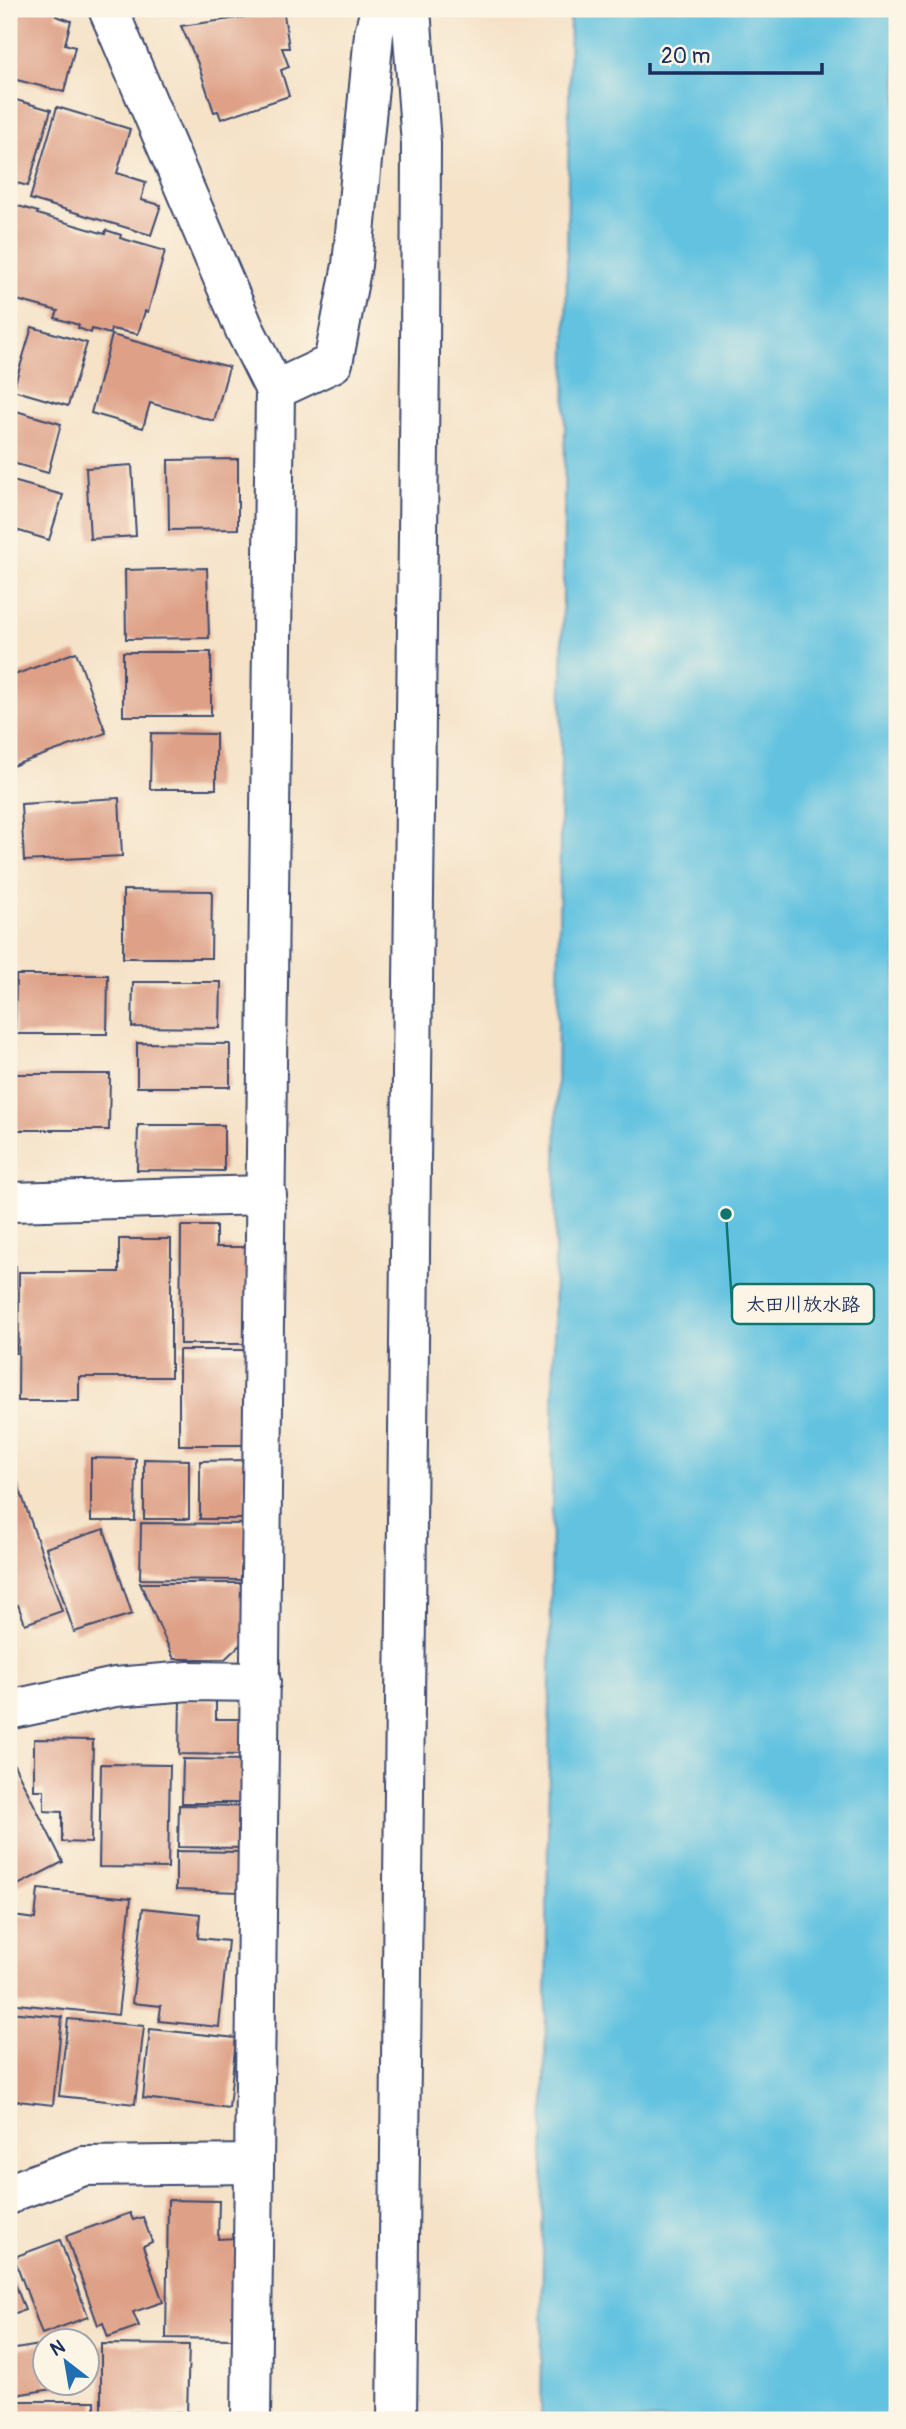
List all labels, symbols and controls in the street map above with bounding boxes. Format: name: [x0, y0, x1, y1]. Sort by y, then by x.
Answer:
scale bar: [650, 32, 822, 76]
text: 20 m: [661, 43, 710, 70]
callout: 太田川放水路: [732, 1284, 874, 1324]
text: 太田川放水路: [746, 1293, 860, 1317]
north arrow: [32, 2328, 102, 2398]
text: N: [46, 2335, 70, 2362]

